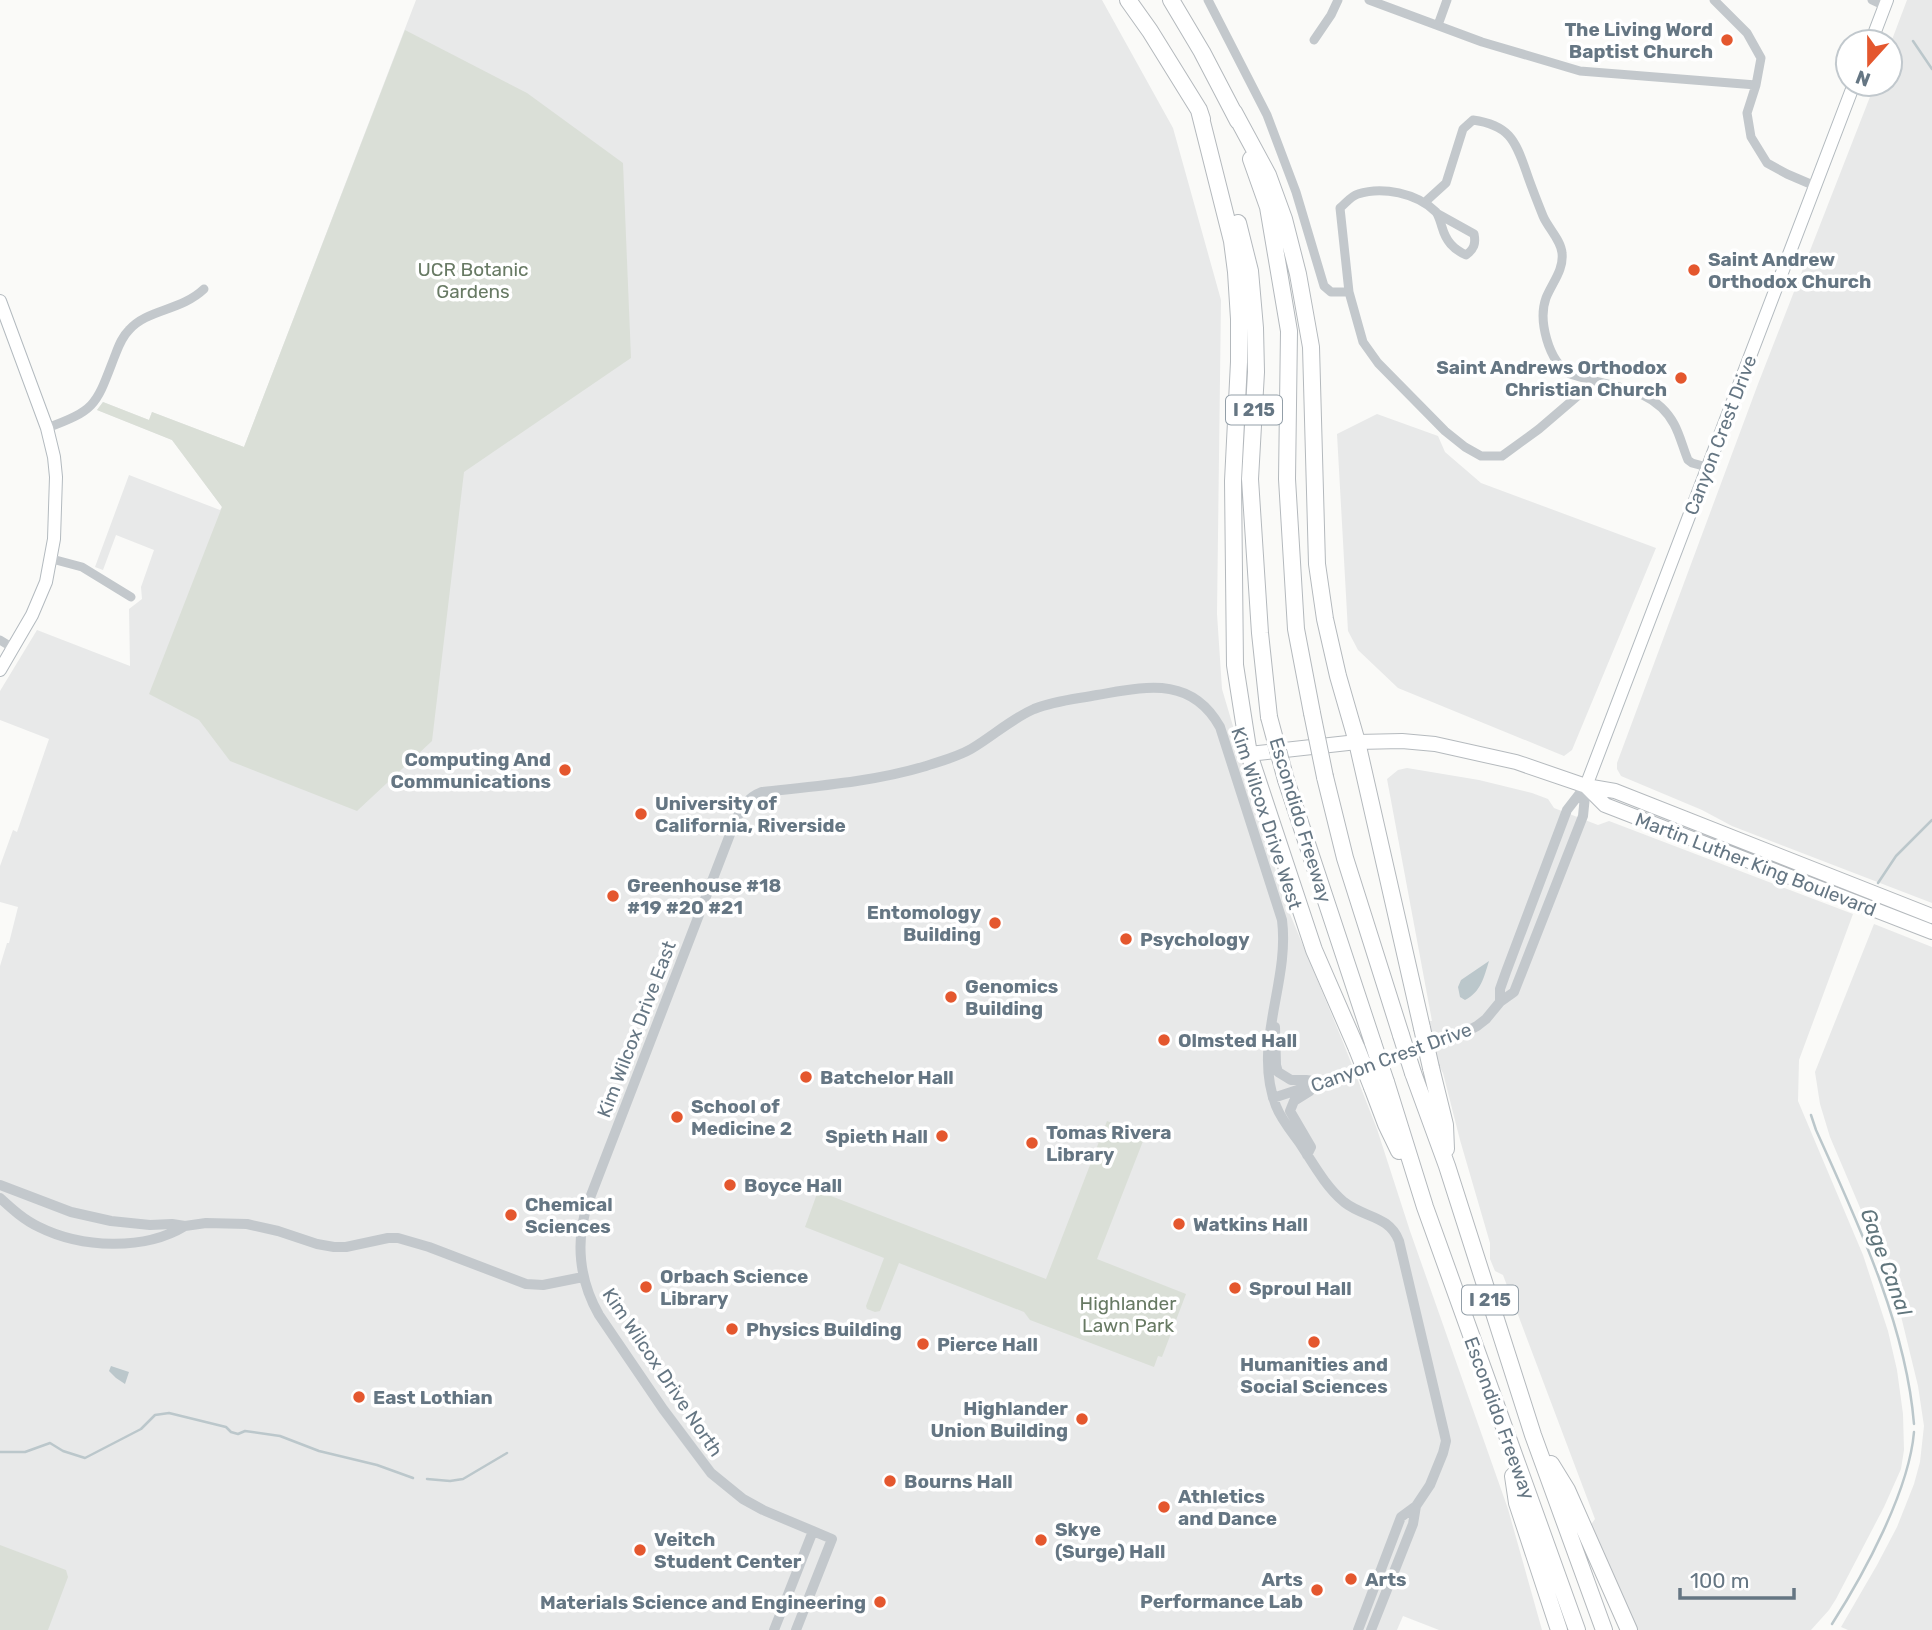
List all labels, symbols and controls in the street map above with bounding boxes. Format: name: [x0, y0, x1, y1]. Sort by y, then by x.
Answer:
place label: The Living Word Baptist Church: [1564, 18, 1713, 63]
north arrow: [1834, 28, 1904, 98]
marker: The Living Word Baptist Church: [1719, 32, 1735, 48]
text: N: [1853, 65, 1874, 92]
place label: Saint Andrew Orthodox Church: [1708, 248, 1871, 293]
park label: UCR Botanic Gardens: [417, 258, 529, 303]
marker: Saint Andrew Orthodox Church: [1686, 262, 1702, 278]
street label: Canyon Crest Drive: [1679, 352, 1762, 518]
place label: Saint Andrews Orthodox Christian Church: [1436, 356, 1667, 401]
marker: Saint Andrews Orthodox Christian Church: [1673, 370, 1689, 386]
road number: I 215: [1226, 396, 1282, 424]
street label: Kim Wilcox Drive West: [1226, 724, 1307, 913]
street label: Escondido Freeway: [1264, 735, 1337, 906]
place label: Computing And Communications: [390, 748, 551, 793]
marker: Computing And Communications: [557, 762, 573, 778]
place label: University of California, Riverside: [655, 792, 846, 837]
marker: University of California, Riverside: [633, 806, 649, 822]
street label: Martin Luther King Boulevard: [1632, 808, 1880, 921]
place label: Greenhouse #18 #19 #20 #21: [627, 874, 781, 919]
marker: Greenhouse #18 #19 #20 #21: [605, 888, 621, 904]
place label: Entomology Building: [867, 901, 982, 946]
marker: Entomology Building: [987, 915, 1003, 931]
place label: Psychology: [1140, 928, 1250, 951]
marker: Psychology: [1118, 931, 1134, 947]
street label: Kim Wilcox Drive East: [592, 937, 681, 1121]
place label: Genomics Building: [965, 975, 1058, 1020]
marker: Genomics Building: [943, 989, 959, 1005]
street label: Canyon Crest Drive: [1308, 1018, 1475, 1097]
place label: Olmsted Hall: [1178, 1029, 1297, 1052]
marker: Olmsted Hall: [1156, 1032, 1172, 1048]
place label: Batchelor Hall: [820, 1066, 954, 1089]
marker: Batchelor Hall: [798, 1069, 814, 1085]
place label: School of Medicine 2: [691, 1095, 792, 1140]
marker: School of Medicine 2: [669, 1109, 685, 1125]
place label: Tomas Rivera Library: [1046, 1121, 1172, 1166]
place label: Spieth Hall: [825, 1125, 928, 1148]
marker: Spieth Hall: [934, 1128, 950, 1144]
marker: Tomas Rivera Library: [1024, 1135, 1040, 1151]
place label: Boyce Hall: [744, 1174, 842, 1197]
marker: Boyce Hall: [722, 1177, 738, 1193]
place label: Chemical Sciences: [525, 1193, 613, 1238]
water label: Gage Canal: [1855, 1205, 1918, 1320]
marker: Chemical Sciences: [503, 1207, 519, 1223]
place label: Watkins Hall: [1193, 1213, 1308, 1236]
marker: Watkins Hall: [1171, 1216, 1187, 1232]
place label: Orbach Science Library: [660, 1265, 808, 1310]
place label: Sproul Hall: [1249, 1277, 1352, 1300]
marker: Orbach Science Library: [638, 1279, 654, 1295]
marker: Sproul Hall: [1227, 1280, 1243, 1296]
street label: Kim Wilcox Drive North: [598, 1284, 728, 1461]
road number: I 215: [1462, 1286, 1518, 1315]
park label: Highlander Lawn Park: [1080, 1292, 1177, 1337]
place label: Physics Building: [746, 1318, 902, 1341]
marker: Physics Building: [724, 1321, 740, 1337]
place label: Pierce Hall: [937, 1333, 1038, 1356]
marker: Humanities and Social Sciences: [1306, 1334, 1322, 1350]
street label: Escondido Freeway: [1459, 1334, 1540, 1503]
marker: Pierce Hall: [915, 1336, 931, 1352]
place label: Humanities and Social Sciences: [1240, 1353, 1388, 1398]
place label: East Lothian: [373, 1386, 493, 1409]
marker: East Lothian: [351, 1389, 367, 1405]
place label: Highlander Union Building: [931, 1397, 1068, 1442]
marker: Highlander Union Building: [1074, 1411, 1090, 1427]
place label: Bourns Hall: [904, 1470, 1013, 1493]
marker: Bourns Hall: [882, 1473, 898, 1489]
place label: Athletics and Dance: [1178, 1485, 1277, 1530]
marker: Athletics and Dance: [1156, 1499, 1172, 1515]
place label: Skye (Surge) Hall: [1055, 1518, 1165, 1563]
place label: Veitch Student Center: [654, 1528, 802, 1573]
marker: Skye (Surge) Hall: [1033, 1532, 1049, 1548]
marker: Veitch Student Center: [632, 1542, 648, 1558]
scale bar: [1680, 1556, 1794, 1600]
place label: Arts Performance Lab: [1140, 1568, 1303, 1613]
place label: Arts: [1365, 1568, 1407, 1591]
text: 100 m: [1690, 1568, 1749, 1593]
marker: Arts: [1343, 1571, 1359, 1587]
marker: Arts Performance Lab: [1309, 1582, 1325, 1598]
place label: Materials Science and Engineering: [540, 1591, 866, 1614]
marker: Materials Science and Engineering: [872, 1594, 888, 1610]

